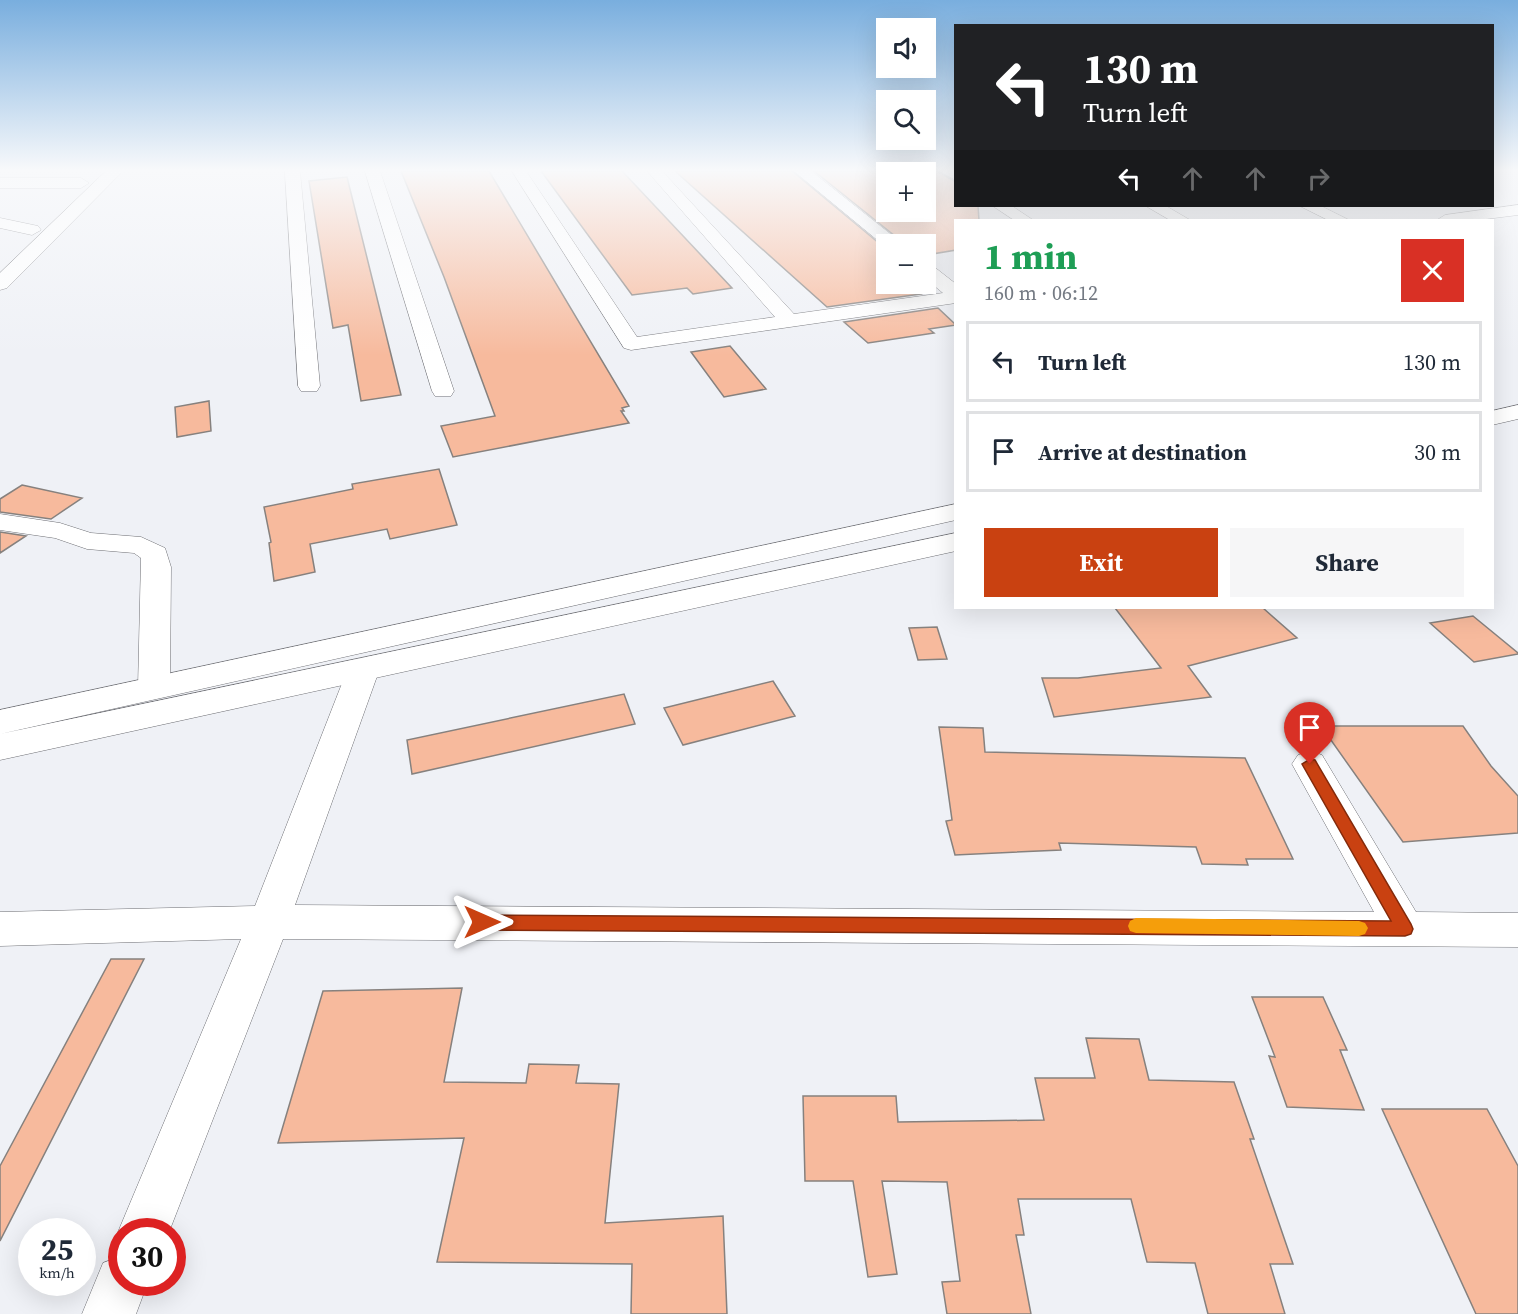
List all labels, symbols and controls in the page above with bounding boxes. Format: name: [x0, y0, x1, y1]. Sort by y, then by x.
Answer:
map controls: [876, 18, 936, 294]
button: sound: [876, 18, 936, 78]
text: 130 m: [1083, 39, 1198, 97]
icon: left: [984, 48, 1062, 126]
button: search: [876, 90, 936, 150]
text: Turn left: [1083, 94, 1187, 131]
button: +: [876, 162, 936, 222]
icon: left: [1113, 162, 1146, 195]
icon: ahead: [1176, 162, 1209, 195]
icon: ahead: [1239, 162, 1272, 195]
icon: right: [1302, 162, 1335, 195]
text: 1 min: [984, 232, 1077, 281]
button: −: [876, 234, 936, 294]
button: close: [1401, 239, 1464, 302]
text: 160 m · 06:12: [984, 279, 1098, 307]
icon: left: [987, 345, 1020, 378]
text: Turn left: [1038, 347, 1126, 377]
text: 130 m: [1403, 347, 1461, 377]
icon: arrive: [987, 435, 1020, 468]
text: Arrive at destination: [1038, 437, 1247, 467]
text: 30 m: [1414, 437, 1461, 467]
button: Exit: [984, 528, 1218, 597]
button: Share: [1230, 528, 1464, 597]
pin: [1284, 702, 1335, 764]
icon: arrive: [1293, 711, 1326, 744]
position arrow: [450, 890, 514, 954]
speed limit sign: 30: [108, 1218, 186, 1296]
text: 25: [41, 1229, 73, 1270]
text: km/h: [39, 1262, 75, 1283]

